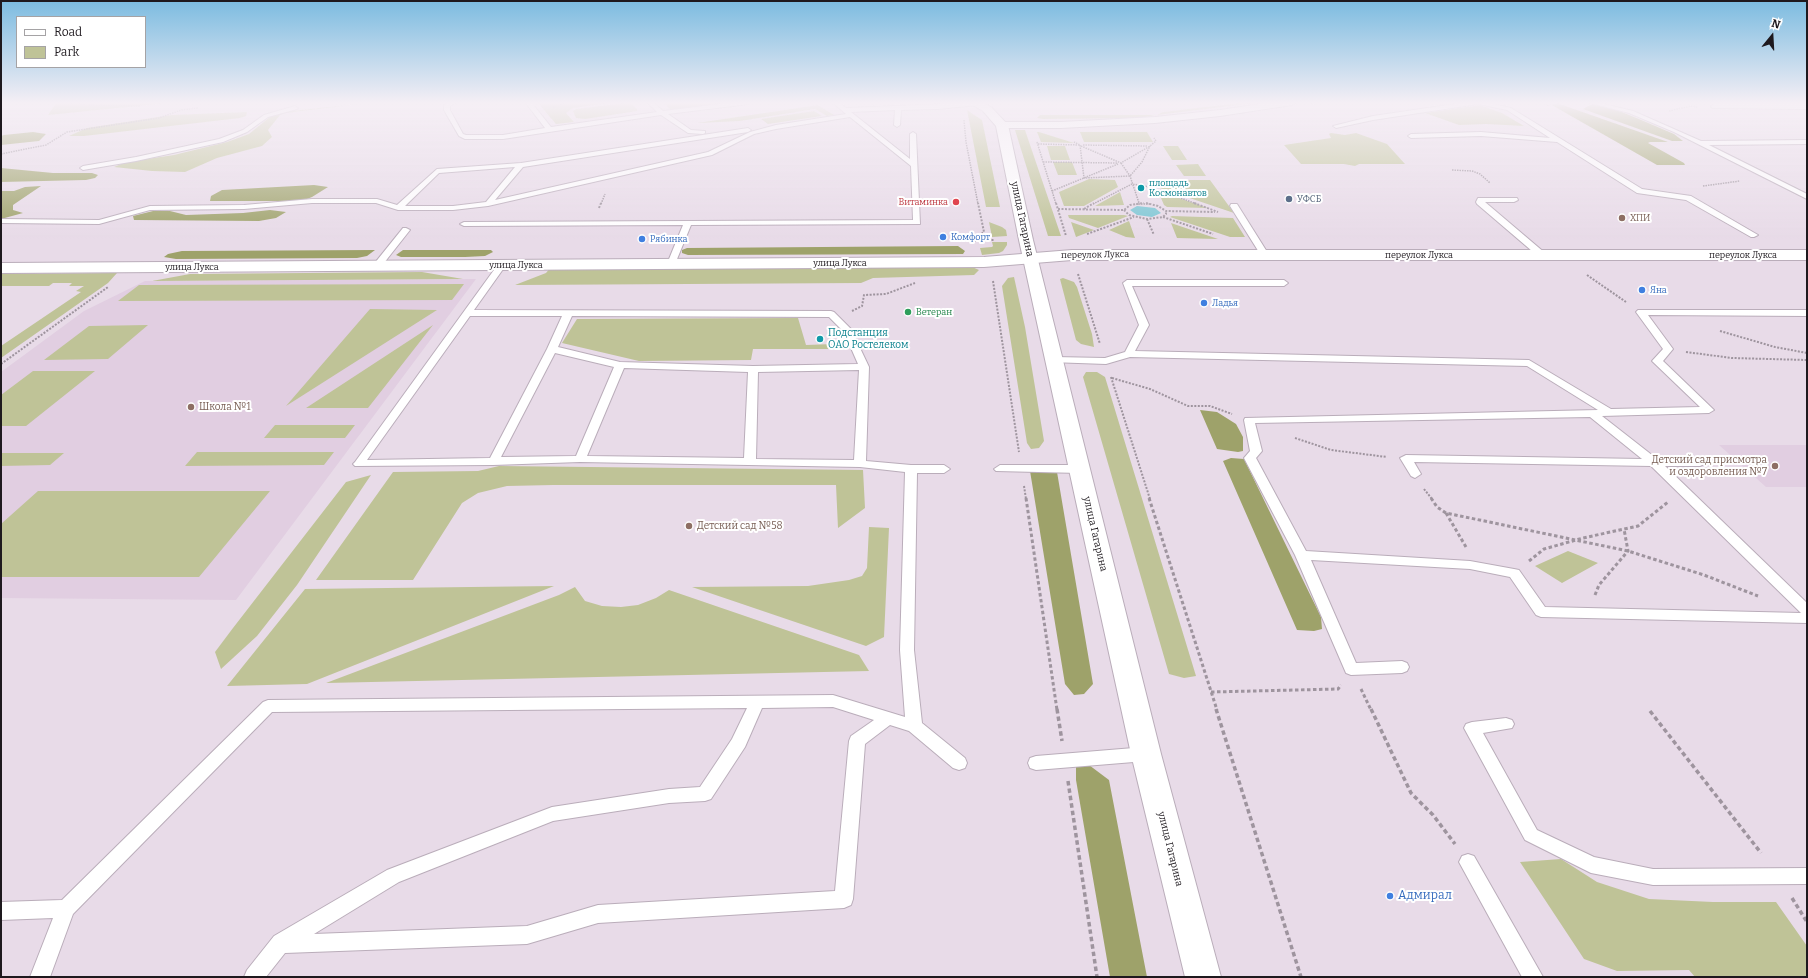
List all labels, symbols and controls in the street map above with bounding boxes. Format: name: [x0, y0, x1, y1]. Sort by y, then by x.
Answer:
legend: [16, 16, 146, 68]
north arrow: [1752, 16, 1792, 56]
text: N: [1770, 17, 1782, 32]
text: Road: [54, 25, 82, 39]
text: Park: [54, 45, 79, 59]
place label: площадь Космонавтов: [1149, 178, 1207, 199]
street label: улица Гагарина: [1008, 180, 1036, 258]
marker: площадь Космонавтов: [1136, 183, 1146, 193]
marker: УФСБ: [1284, 194, 1294, 204]
place label: УФСБ: [1297, 194, 1321, 204]
place label: Витаминка: [899, 197, 948, 207]
marker: Витаминка: [951, 197, 961, 207]
marker: ХПИ: [1617, 213, 1627, 223]
place label: ХПИ: [1630, 213, 1650, 223]
marker: Комфорт: [938, 232, 948, 242]
place label: Комфорт: [951, 232, 990, 242]
marker: Рябинка: [637, 234, 647, 244]
place label: Рябинка: [650, 234, 687, 244]
street label: переулок Лукса: [1061, 249, 1129, 261]
street label: переулок Лукса: [1385, 250, 1453, 260]
street label: переулок Лукса: [1709, 250, 1777, 260]
street label: улица Лукса: [813, 258, 867, 268]
street label: улица Лукса: [489, 260, 543, 270]
street label: улица Лукса: [165, 262, 219, 272]
marker: Яна: [1637, 285, 1647, 295]
place label: Яна: [1650, 285, 1667, 295]
marker: Ладья: [1199, 298, 1209, 308]
place label: Ладья: [1212, 298, 1238, 308]
marker: Ветеран: [903, 307, 913, 317]
place label: Ветеран: [916, 307, 952, 317]
place label: Подстанция ОАО Ростелеком: [828, 327, 908, 350]
marker: Подстанция ОАО Ростелеком: [815, 334, 825, 344]
place label: Школа №1: [199, 401, 250, 413]
marker: Школа №1: [186, 402, 196, 412]
place label: Детский сад присмотра и оздоровления №7: [1652, 454, 1767, 478]
marker: Детский сад присмотра и оздоровления №7: [1770, 461, 1780, 471]
street label: улица Гагарина: [1081, 495, 1109, 573]
place label: Детский сад №58: [697, 520, 782, 532]
marker: Детский сад №58: [684, 521, 694, 531]
street label: улица Гагарина: [1155, 810, 1185, 888]
place label: Адмирал: [1398, 889, 1452, 903]
marker: Адмирал: [1385, 891, 1395, 901]

